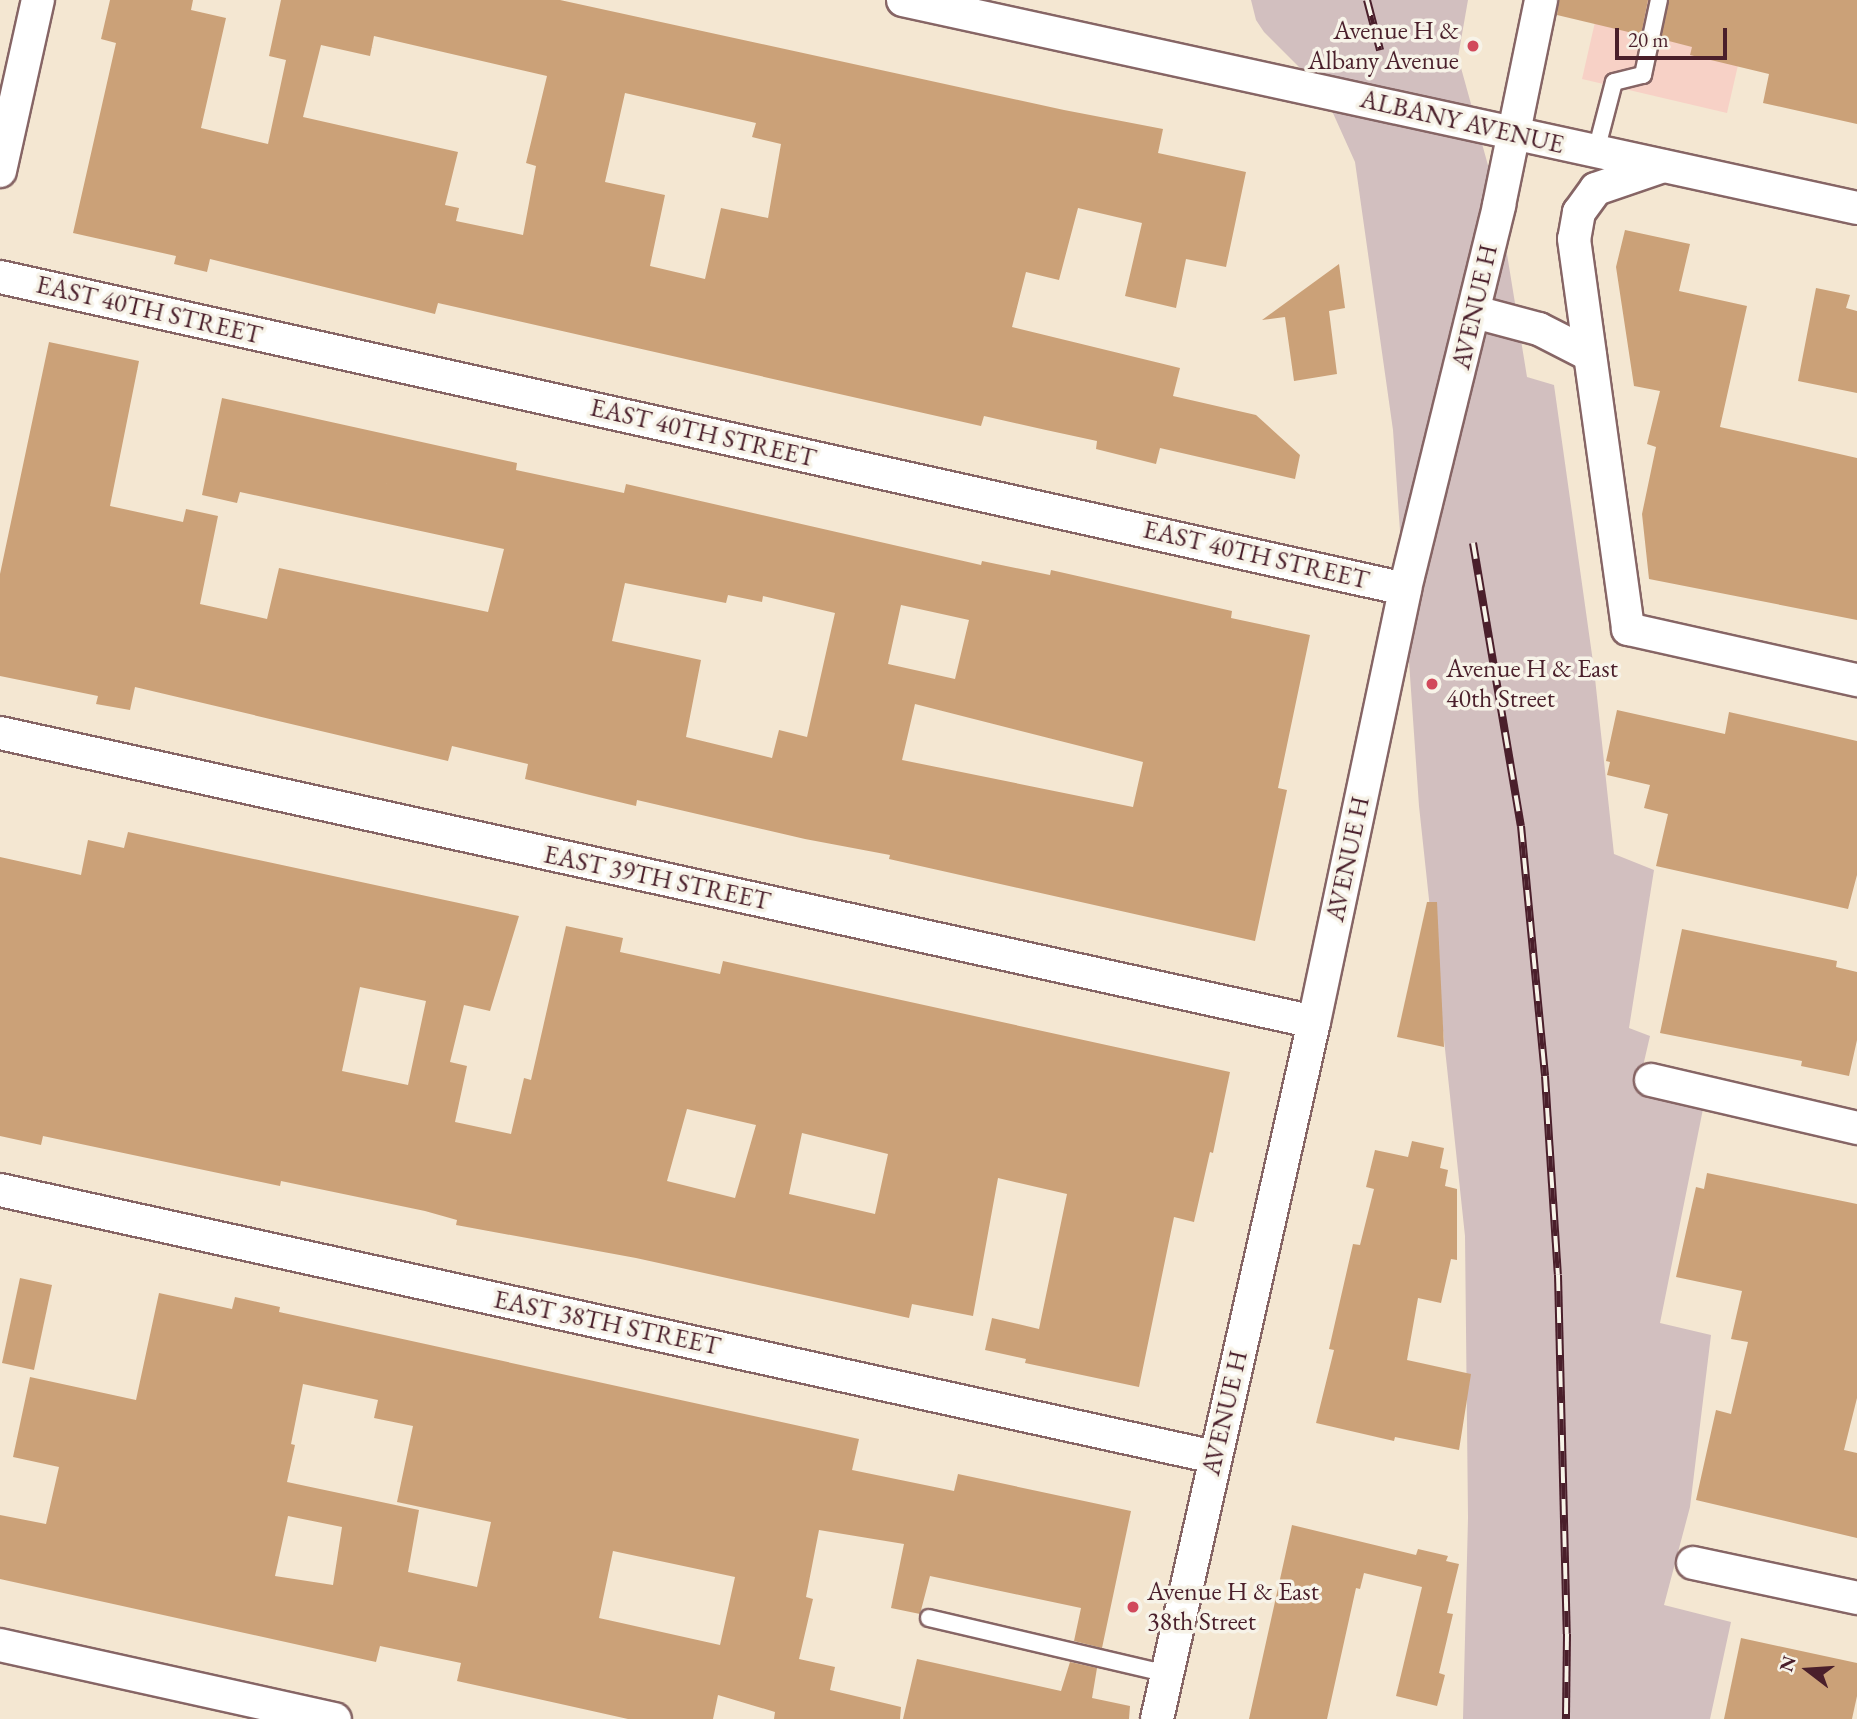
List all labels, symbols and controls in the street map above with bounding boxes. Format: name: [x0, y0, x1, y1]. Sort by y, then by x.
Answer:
scale bar: [1619, 14, 1731, 58]
place label: Avenue H & Albany Avenue: [1308, 15, 1459, 76]
text: 20 m: [1628, 26, 1669, 53]
marker: Avenue H & Albany Avenue: [1465, 38, 1481, 54]
street label: ALBANY AVENUE: [1357, 83, 1567, 161]
street label: AVENUE H: [1445, 242, 1505, 372]
street label: EAST 40TH STREET: [33, 269, 265, 351]
street label: EAST 40TH STREET: [587, 392, 819, 474]
street label: EAST 40TH STREET: [1140, 514, 1372, 596]
place label: Avenue H & East 40th Street: [1446, 653, 1618, 714]
marker: Avenue H & East 40th Street: [1424, 676, 1440, 692]
street label: AVENUE H: [1320, 794, 1376, 924]
street label: EAST 39TH STREET: [541, 839, 773, 917]
street label: EAST 38TH STREET: [491, 1284, 723, 1362]
street label: AVENUE H: [1195, 1348, 1255, 1478]
place label: Avenue H & East 38th Street: [1147, 1576, 1319, 1638]
marker: Avenue H & East 38th Street: [1125, 1599, 1141, 1615]
north arrow: [1773, 1635, 1843, 1705]
text: N: [1773, 1653, 1802, 1675]

